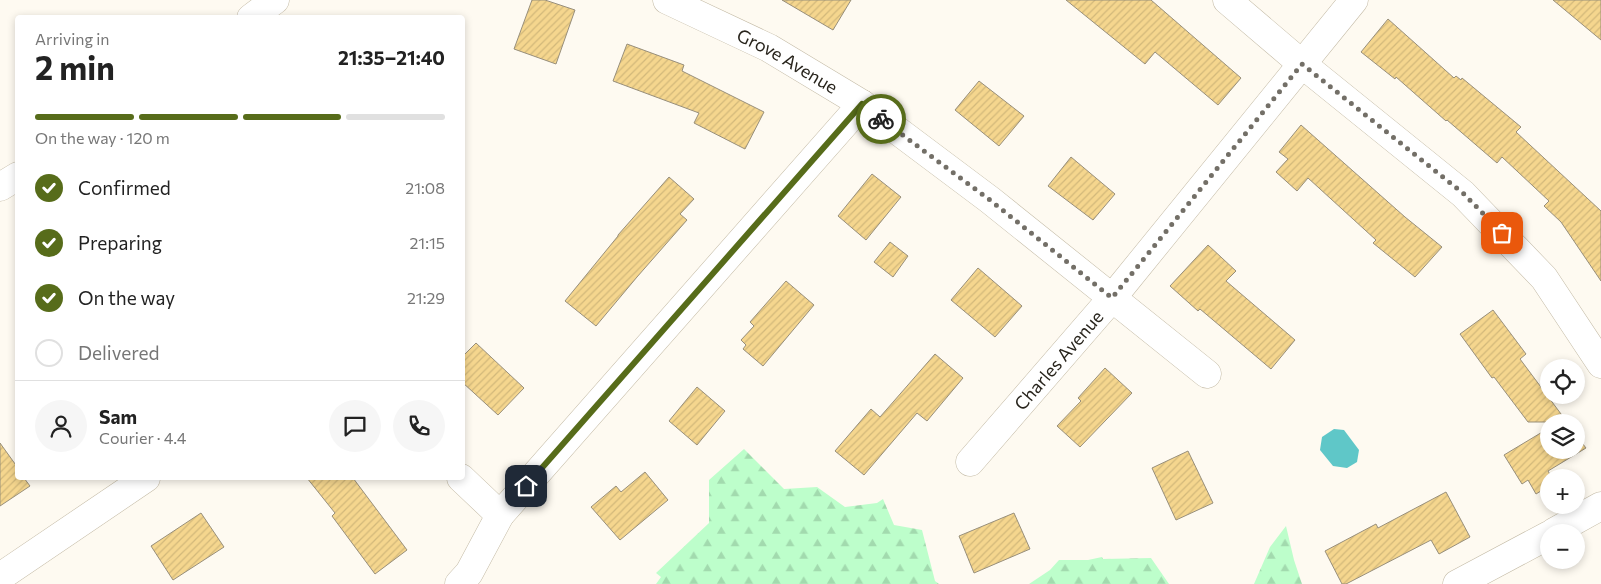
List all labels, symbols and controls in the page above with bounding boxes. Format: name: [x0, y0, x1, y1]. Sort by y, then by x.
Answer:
street label: Grove Avenue: [734, 24, 842, 98]
text: Arriving in: [35, 29, 109, 48]
text: 21:35–21:40: [338, 46, 445, 69]
text: 2 min: [35, 47, 115, 87]
courier: [856, 94, 906, 144]
icon: bike: [867, 105, 895, 133]
text: On the way · 120 m: [35, 128, 170, 147]
icon: check: [35, 174, 63, 202]
text: Confirmed: [78, 176, 171, 199]
text: 21:08: [405, 178, 445, 197]
pin: [1481, 212, 1523, 254]
icon: bag: [1488, 219, 1516, 247]
icon: check: [35, 229, 63, 257]
text: Preparing: [78, 231, 162, 254]
text: 21:15: [409, 233, 445, 252]
icon: check: [35, 284, 63, 312]
text: On the way: [78, 286, 175, 309]
text: 21:29: [407, 288, 445, 307]
street label: Charles Avenue: [1009, 305, 1108, 414]
text: Delivered: [78, 341, 159, 364]
map controls: [1540, 359, 1585, 569]
button: locate: [1540, 359, 1585, 404]
button: person: [35, 400, 87, 452]
button: chat: [329, 400, 381, 452]
button: phone: [393, 400, 445, 452]
text: Sam: [99, 405, 137, 428]
button: layers: [1540, 414, 1585, 459]
text: Courier · 4.4: [99, 428, 186, 447]
pin: [505, 465, 547, 507]
button: +: [1540, 469, 1585, 514]
icon: home: [512, 472, 540, 500]
button: −: [1540, 524, 1585, 569]

